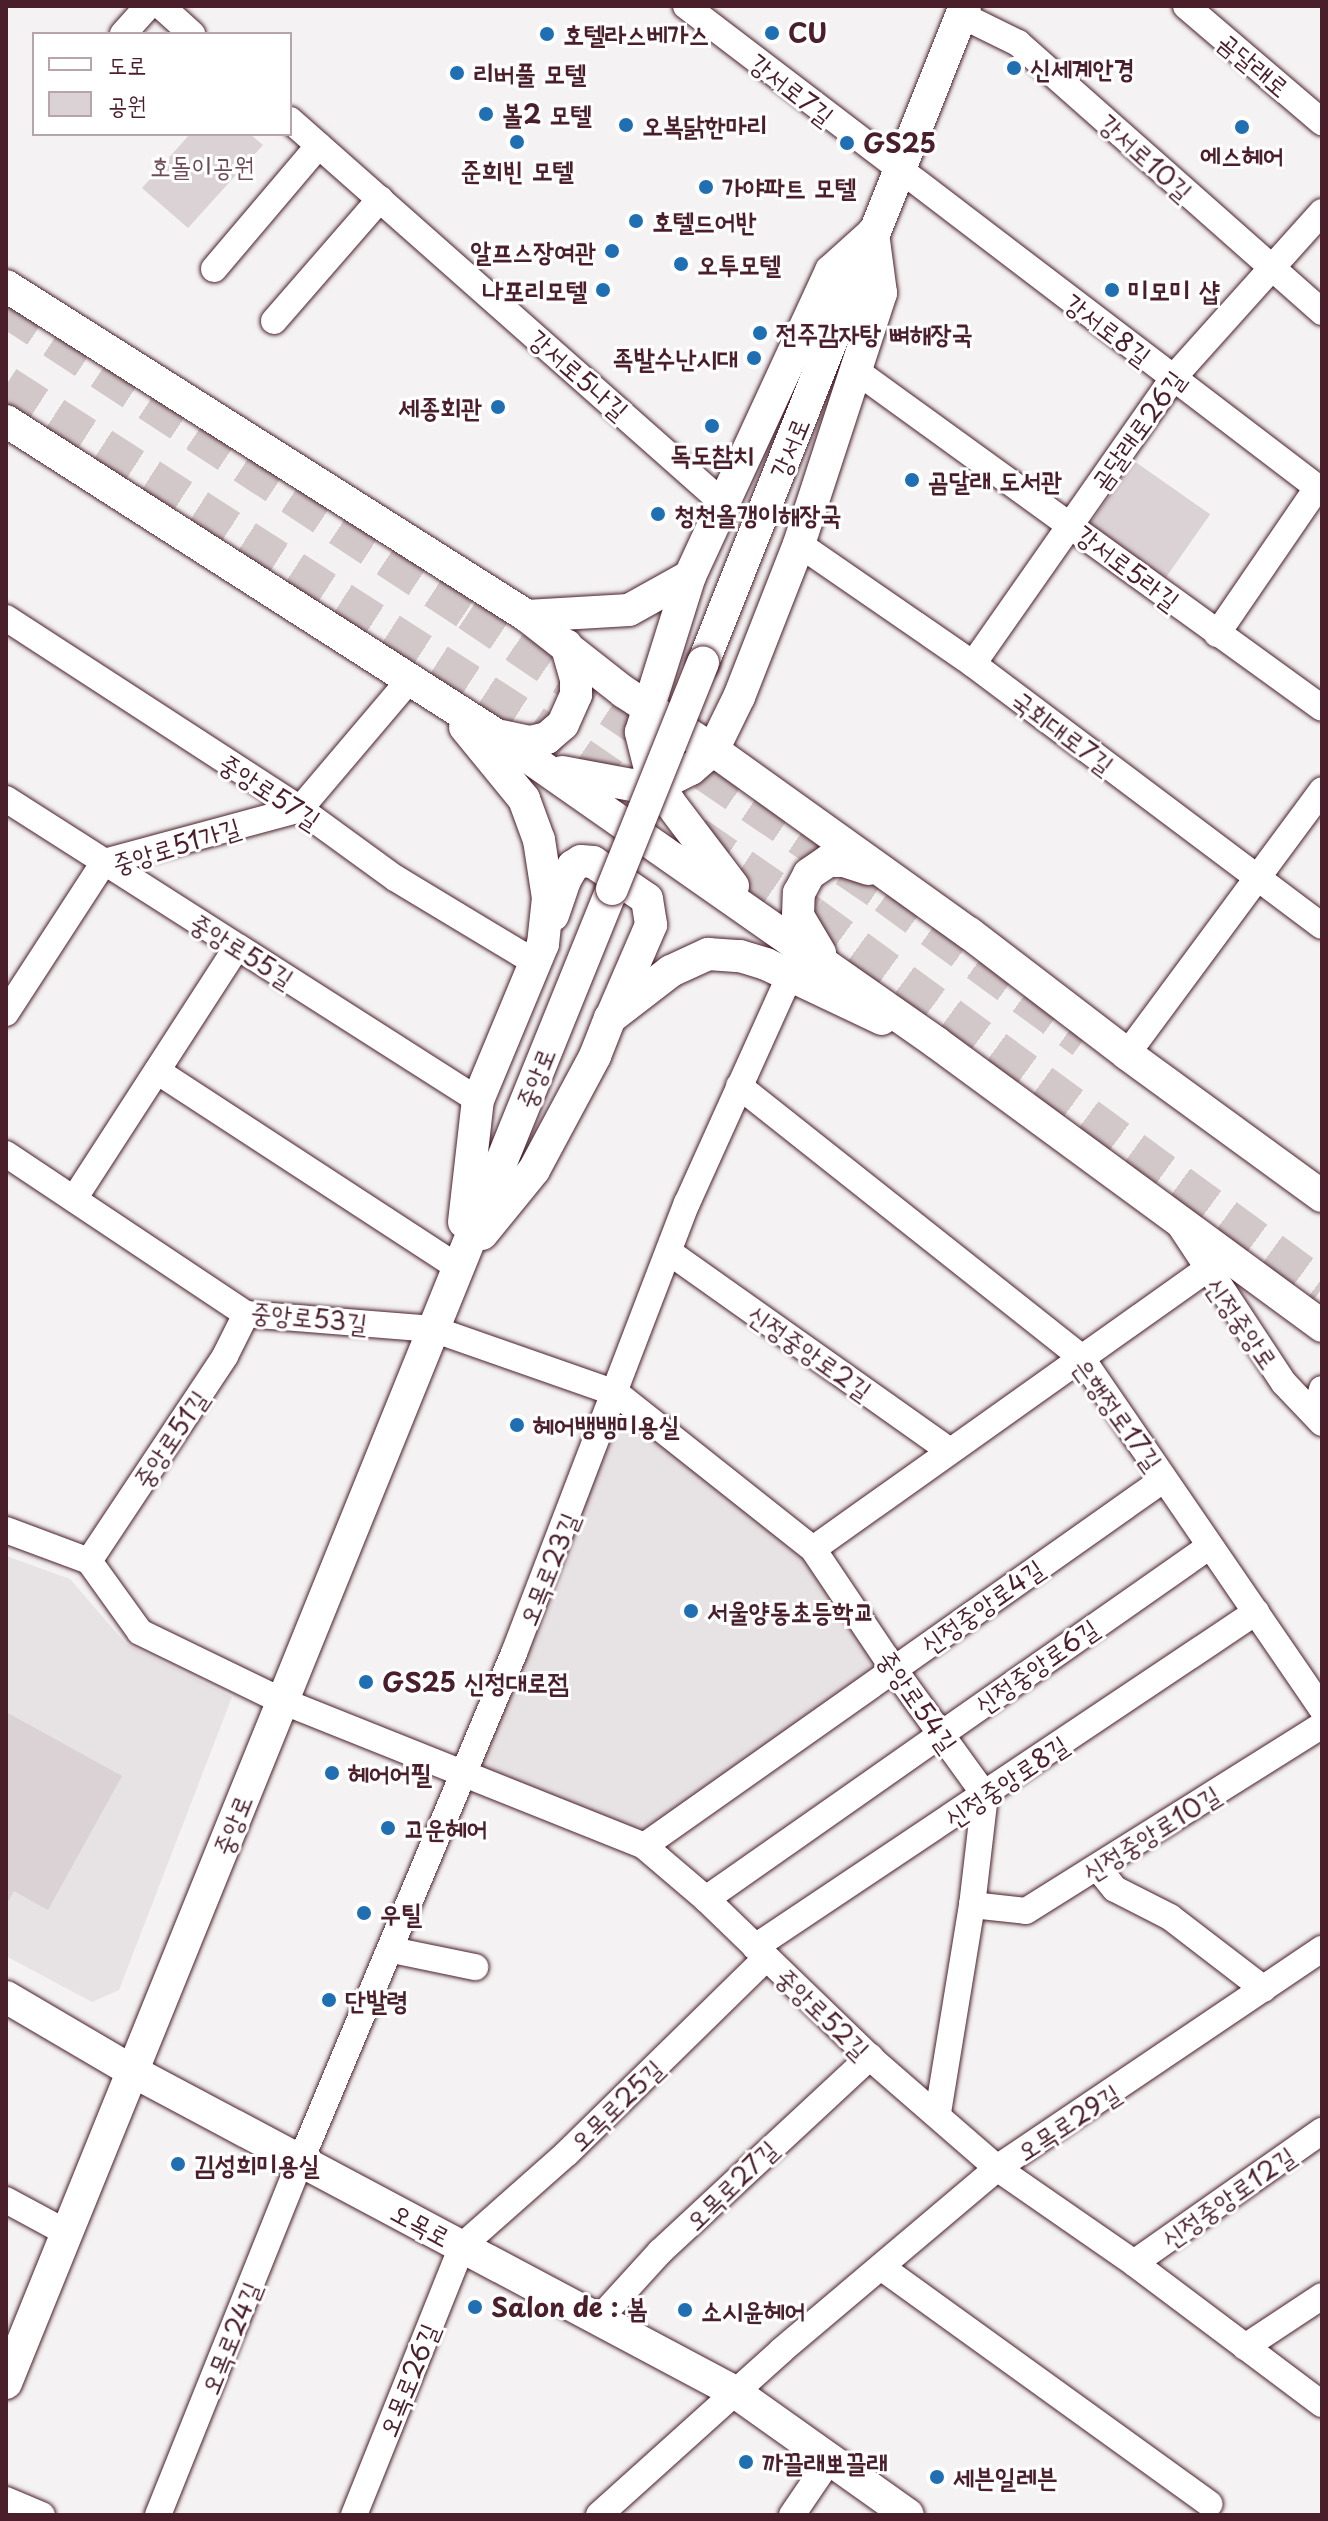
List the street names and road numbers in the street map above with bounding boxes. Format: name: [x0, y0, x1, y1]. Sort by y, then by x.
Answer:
street label: 곰달래로: [1212, 25, 1296, 103]
street label: 강서로7길: [744, 46, 840, 132]
street label: 강서로10길: [1093, 107, 1199, 207]
street label: 강서로8길: [1059, 286, 1157, 372]
street label: 강서로5나길: [523, 322, 635, 426]
street label: 곰달래로26길: [1083, 364, 1191, 496]
street label: 강서로: [763, 413, 815, 483]
street label: 강서로5라길: [1070, 518, 1186, 616]
street label: 국회대로7길: [1006, 684, 1120, 780]
street label: 중앙로57길: [213, 747, 327, 835]
street label: 중앙로51가길: [108, 811, 244, 879]
street label: 중앙로55길: [184, 906, 300, 994]
street label: 중앙로: [509, 1043, 561, 1113]
street label: 신정중앙로: [1199, 1271, 1285, 1375]
street label: 중앙로53길: [249, 1295, 369, 1339]
street label: 신정중앙로2길: [742, 1298, 878, 1406]
street label: 은행정로17길: [1067, 1352, 1169, 1476]
street label: 중앙로51길: [126, 1384, 214, 1494]
street label: 오목로23길: [511, 1508, 585, 1630]
street label: 신정중앙로4길: [915, 1552, 1049, 1660]
street label: 신정중앙로6길: [968, 1612, 1104, 1720]
street label: 중앙로54길: [871, 1644, 965, 1758]
street label: 신정중앙로8길: [939, 1728, 1073, 1834]
street label: 신정중앙로10길: [1076, 1778, 1226, 1888]
street label: 중앙로: [206, 1790, 258, 1860]
street label: 중앙로52길: [770, 1961, 876, 2065]
street label: 오목로25길: [563, 2053, 669, 2157]
street label: 오목로29길: [1011, 2077, 1125, 2167]
street label: 오목로27길: [678, 2133, 784, 2237]
street label: 신정중앙로12길: [1155, 2140, 1301, 2254]
street label: 오목로: [386, 2195, 456, 2253]
street label: 오목로24길: [193, 2277, 267, 2399]
street label: 오목로26길: [371, 2319, 445, 2441]

